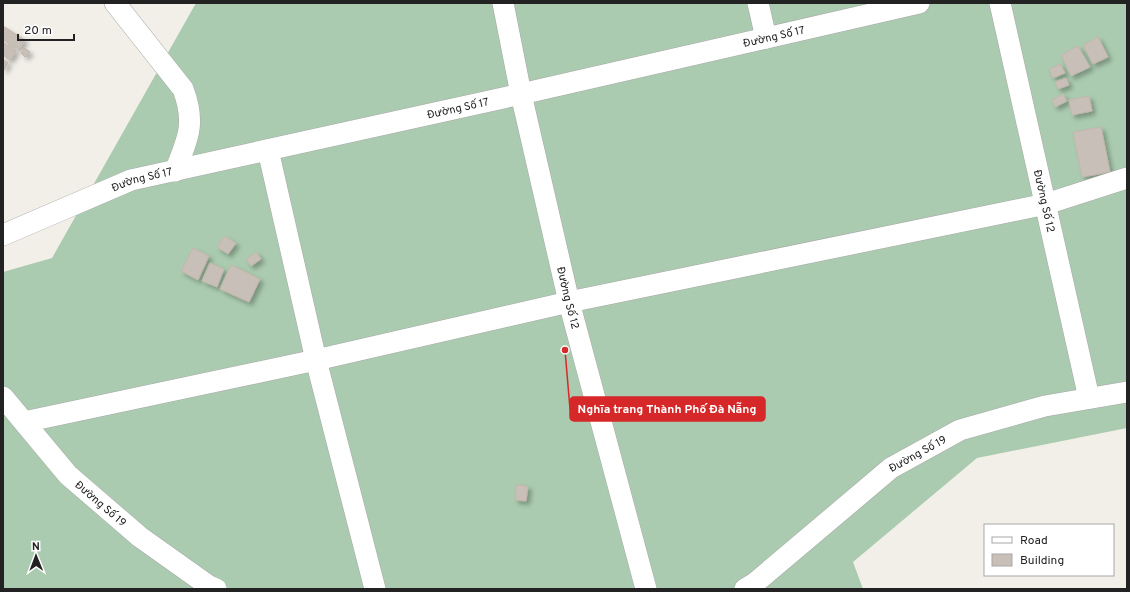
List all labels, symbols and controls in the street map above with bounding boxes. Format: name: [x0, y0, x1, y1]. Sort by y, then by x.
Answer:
scale bar: [18, 16, 74, 42]
text: 20 m: [24, 23, 52, 39]
street label: Đường Số 17: [742, 23, 806, 51]
street label: Đường Số 17: [426, 95, 490, 122]
street label: Đường Số 17: [110, 165, 174, 196]
street label: Đường Số 12: [1030, 169, 1057, 234]
street label: Đường Số 12: [553, 265, 582, 331]
callout: Nghĩa trang Thành Phố Đà Nẵng: [570, 397, 765, 421]
text: Nghĩa trang Thành Phố Đà Nẵng: [578, 402, 756, 418]
street label: Đường Số 19: [887, 433, 949, 476]
street label: Đường Số 19: [72, 478, 129, 530]
legend: [984, 524, 1114, 576]
text: Road: [1020, 533, 1048, 549]
north arrow: [16, 536, 56, 576]
text: N: [32, 540, 40, 554]
text: Building: [1020, 553, 1064, 569]

